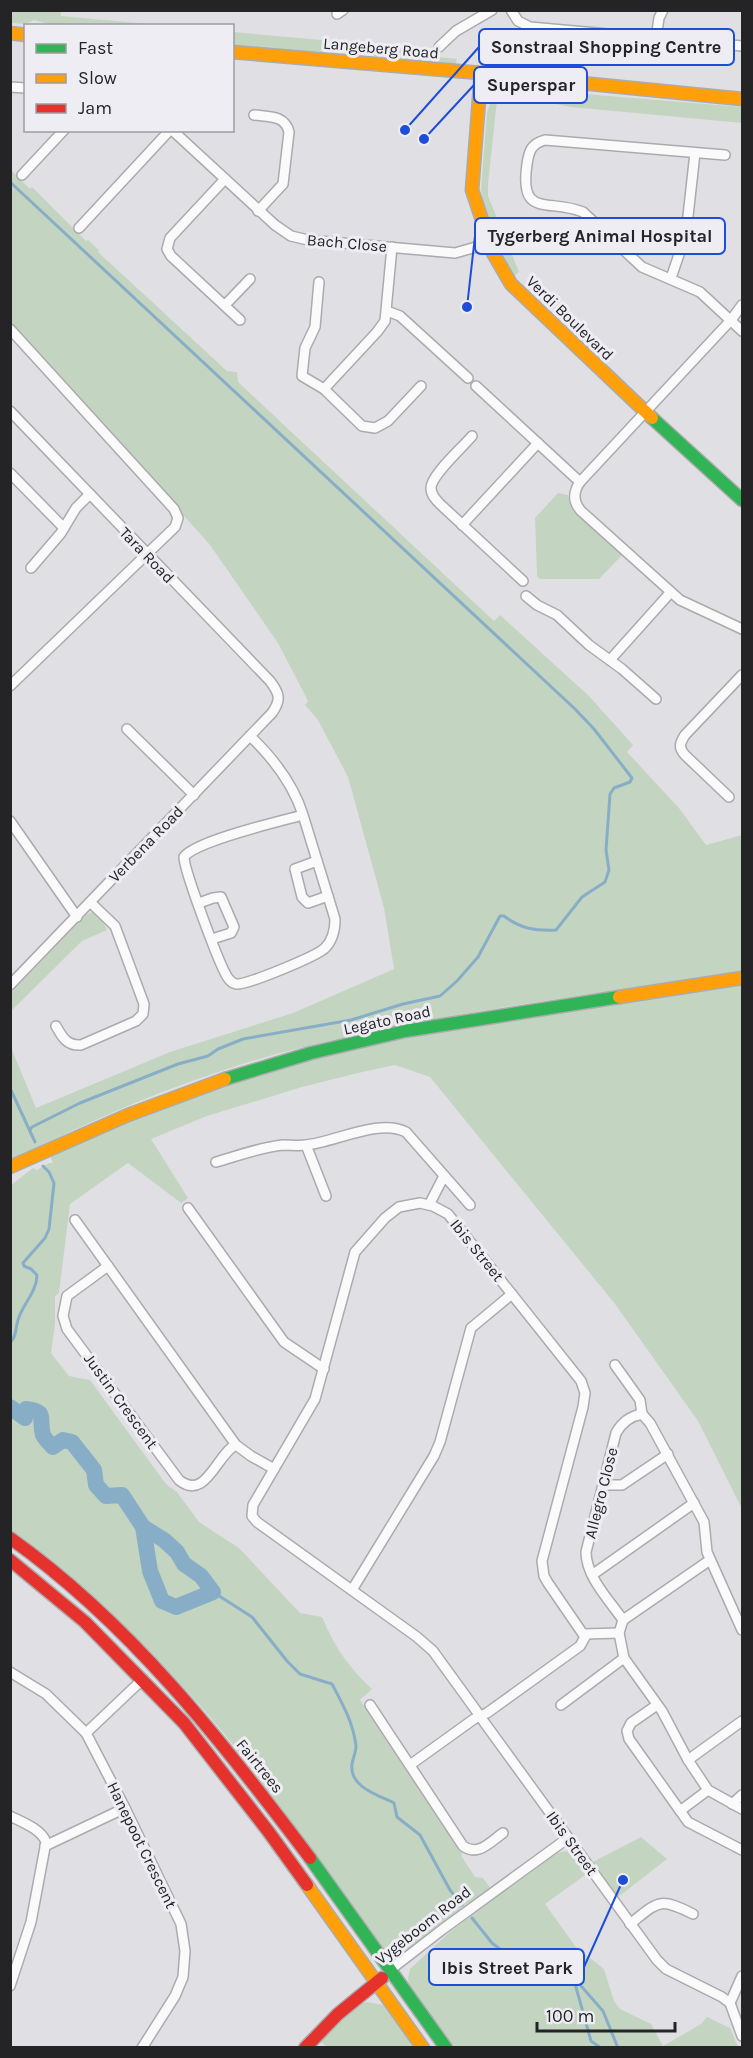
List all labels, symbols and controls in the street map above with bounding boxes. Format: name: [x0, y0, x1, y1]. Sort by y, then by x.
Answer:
legend: [24, 24, 234, 132]
callout: Sonstraal Shopping Centre: [479, 29, 734, 65]
street label: Langeberg Road: [322, 33, 440, 63]
text: Sonstraal Shopping Centre: [491, 36, 721, 58]
text: Fast: [78, 37, 113, 59]
text: Slow: [78, 67, 117, 89]
callout: Superspar: [474, 67, 587, 103]
text: Superspar: [487, 74, 575, 96]
text: Jam: [78, 97, 112, 119]
callout: Tygerberg Animal Hospital: [475, 218, 725, 254]
text: Tygerberg Animal Hospital: [487, 225, 713, 247]
street label: Bach Close: [306, 230, 388, 256]
street label: Verdi Boulevard: [522, 272, 618, 364]
street label: Tara Road: [116, 523, 178, 587]
street label: Verbena Road: [105, 802, 187, 886]
street label: Legato Road: [342, 1001, 432, 1039]
street label: Ibis Street: [446, 1215, 508, 1285]
street label: Justin Crescent: [80, 1350, 162, 1452]
street label: Allegro Close: [580, 1445, 622, 1541]
street label: Fairtrees: [232, 1735, 288, 1797]
street label: Hanepoot Crescent: [103, 1779, 181, 1911]
street label: Ibis Street: [542, 1807, 602, 1879]
street label: Vygeboom Road: [371, 1882, 475, 1968]
callout: Ibis Street Park: [429, 1949, 584, 1985]
text: Ibis Street Park: [441, 1957, 573, 1979]
scale bar: [537, 1995, 675, 2033]
text: 100 m: [546, 2005, 594, 2027]

